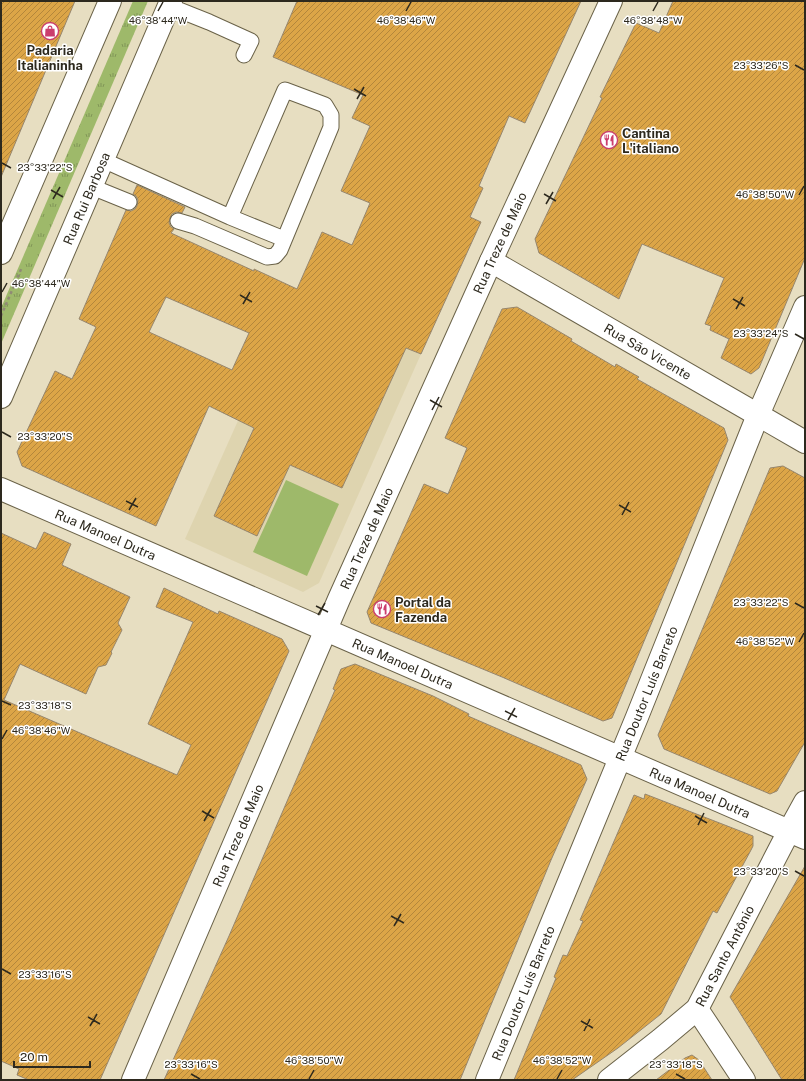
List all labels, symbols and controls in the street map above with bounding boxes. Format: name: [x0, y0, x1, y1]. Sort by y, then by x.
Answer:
text: 46°38'44"W: [129, 14, 188, 26]
text: 46°38'46"W: [377, 14, 436, 26]
text: 46°38'48"W: [624, 14, 683, 26]
shop icon: Padaria Italianinha: [40, 21, 60, 41]
place label: Padaria Italianinha: [17, 43, 83, 73]
text: 23°33'26"S: [733, 59, 789, 71]
place label: Cantina L'italiano: [622, 126, 679, 156]
restaurant icon: Cantina L'italiano: [599, 130, 619, 150]
street label: Rua Rui Barbosa: [60, 150, 113, 247]
text: 23°33'22"S: [18, 161, 73, 173]
text: 46°38'50"W: [736, 188, 795, 200]
street label: Rua Treze de Maio: [470, 190, 530, 296]
text: 46°38'44"W: [12, 277, 71, 289]
street label: Rua São Vicente: [601, 321, 694, 383]
text: 23°33'24"S: [733, 327, 789, 339]
text: 23°33'20"S: [18, 430, 73, 442]
street label: Rua Treze de Maio: [337, 485, 396, 592]
street label: Rua Manoel Dutra: [53, 506, 158, 563]
place label: Portal da Fazenda: [395, 595, 451, 625]
text: 23°33'22"S: [734, 596, 789, 608]
restaurant icon: Portal da Fazenda: [372, 599, 392, 619]
street label: Rua Doutor Luís Barreto: [613, 624, 681, 763]
street label: Rua Manoel Dutra: [350, 635, 455, 692]
text: 46°38'52"W: [736, 635, 795, 647]
text: 23°33'18"S: [18, 699, 72, 711]
text: 46°38'46"W: [12, 724, 71, 736]
street label: Rua Manoel Dutra: [647, 764, 752, 821]
street label: Rua Treze de Maio: [210, 782, 267, 889]
text: 23°33'20"S: [734, 865, 789, 877]
street label: Rua Santo Antônio: [693, 903, 757, 1009]
street label: Rua Doutor Luís Barreto: [489, 924, 558, 1063]
text: 23°33'16"S: [18, 968, 72, 980]
scale bar: [14, 1043, 90, 1069]
text: 20 m: [20, 1050, 48, 1064]
text: 46°38'50"W: [285, 1054, 344, 1066]
text: 46°38'52"W: [533, 1054, 592, 1066]
text: 23°33'16"S: [164, 1058, 218, 1070]
text: 23°33'18"S: [649, 1058, 703, 1070]

